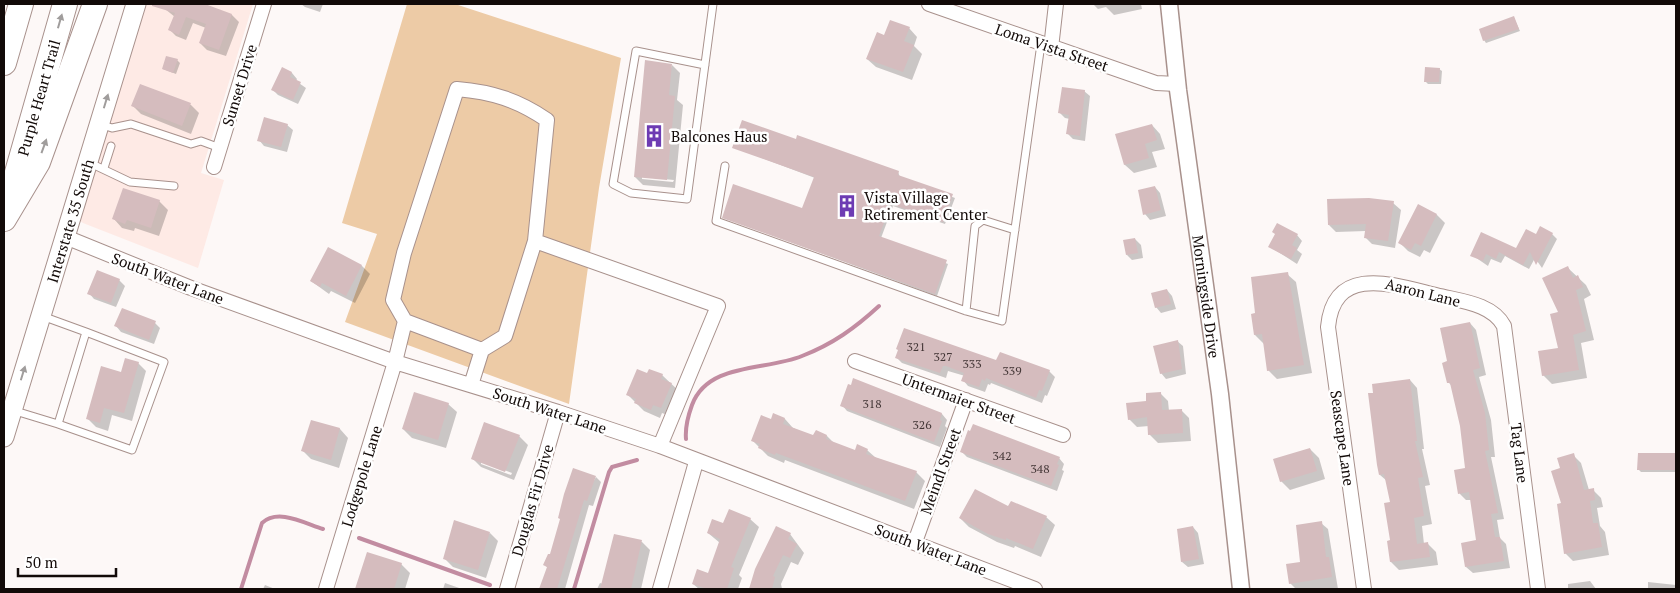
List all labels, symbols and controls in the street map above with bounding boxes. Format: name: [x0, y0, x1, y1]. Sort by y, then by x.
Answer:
one-way arrow: [56, 13, 64, 28]
street label: Loma Vista Street: [993, 18, 1112, 76]
street label: Purple Heart Trail: [12, 37, 64, 158]
street label: Sunset Drive: [217, 42, 261, 128]
one-way arrow: [103, 93, 111, 108]
building icon: Balcones Haus: [641, 123, 667, 149]
place label: Balcones Haus: [671, 126, 768, 146]
one-way arrow: [40, 138, 48, 153]
street label: Interstate 35 South: [42, 156, 98, 285]
place label: Vista Village Retirement Center: [864, 187, 988, 224]
building icon: Vista Village Retirement Center: [834, 193, 860, 219]
street label: Morningside Drive: [1188, 234, 1225, 359]
street label: South Water Lane: [109, 247, 227, 309]
street label: Aaron Lane: [1383, 273, 1463, 311]
house number: 321: [906, 339, 926, 354]
house number: 327: [933, 349, 953, 364]
house number: 333: [962, 356, 982, 371]
house number: 339: [1002, 363, 1022, 378]
one-way arrow: [19, 366, 27, 381]
street label: Untermaier Street: [899, 368, 1019, 428]
street label: South Water Lane: [491, 382, 609, 438]
street label: Seascape Lane: [1326, 389, 1360, 487]
house number: 318: [862, 396, 882, 411]
house number: 326: [912, 417, 932, 432]
street label: Tag Lane: [1506, 422, 1534, 484]
street label: Lodgepole Lane: [336, 423, 386, 529]
street label: Meindl Street: [915, 425, 965, 517]
street label: Douglas Fir Drive: [506, 442, 558, 558]
house number: 342: [992, 448, 1012, 463]
house number: 348: [1030, 461, 1050, 476]
street label: South Water Lane: [872, 518, 990, 580]
scale bar: [18, 546, 115, 578]
text: 50 m: [25, 552, 58, 572]

